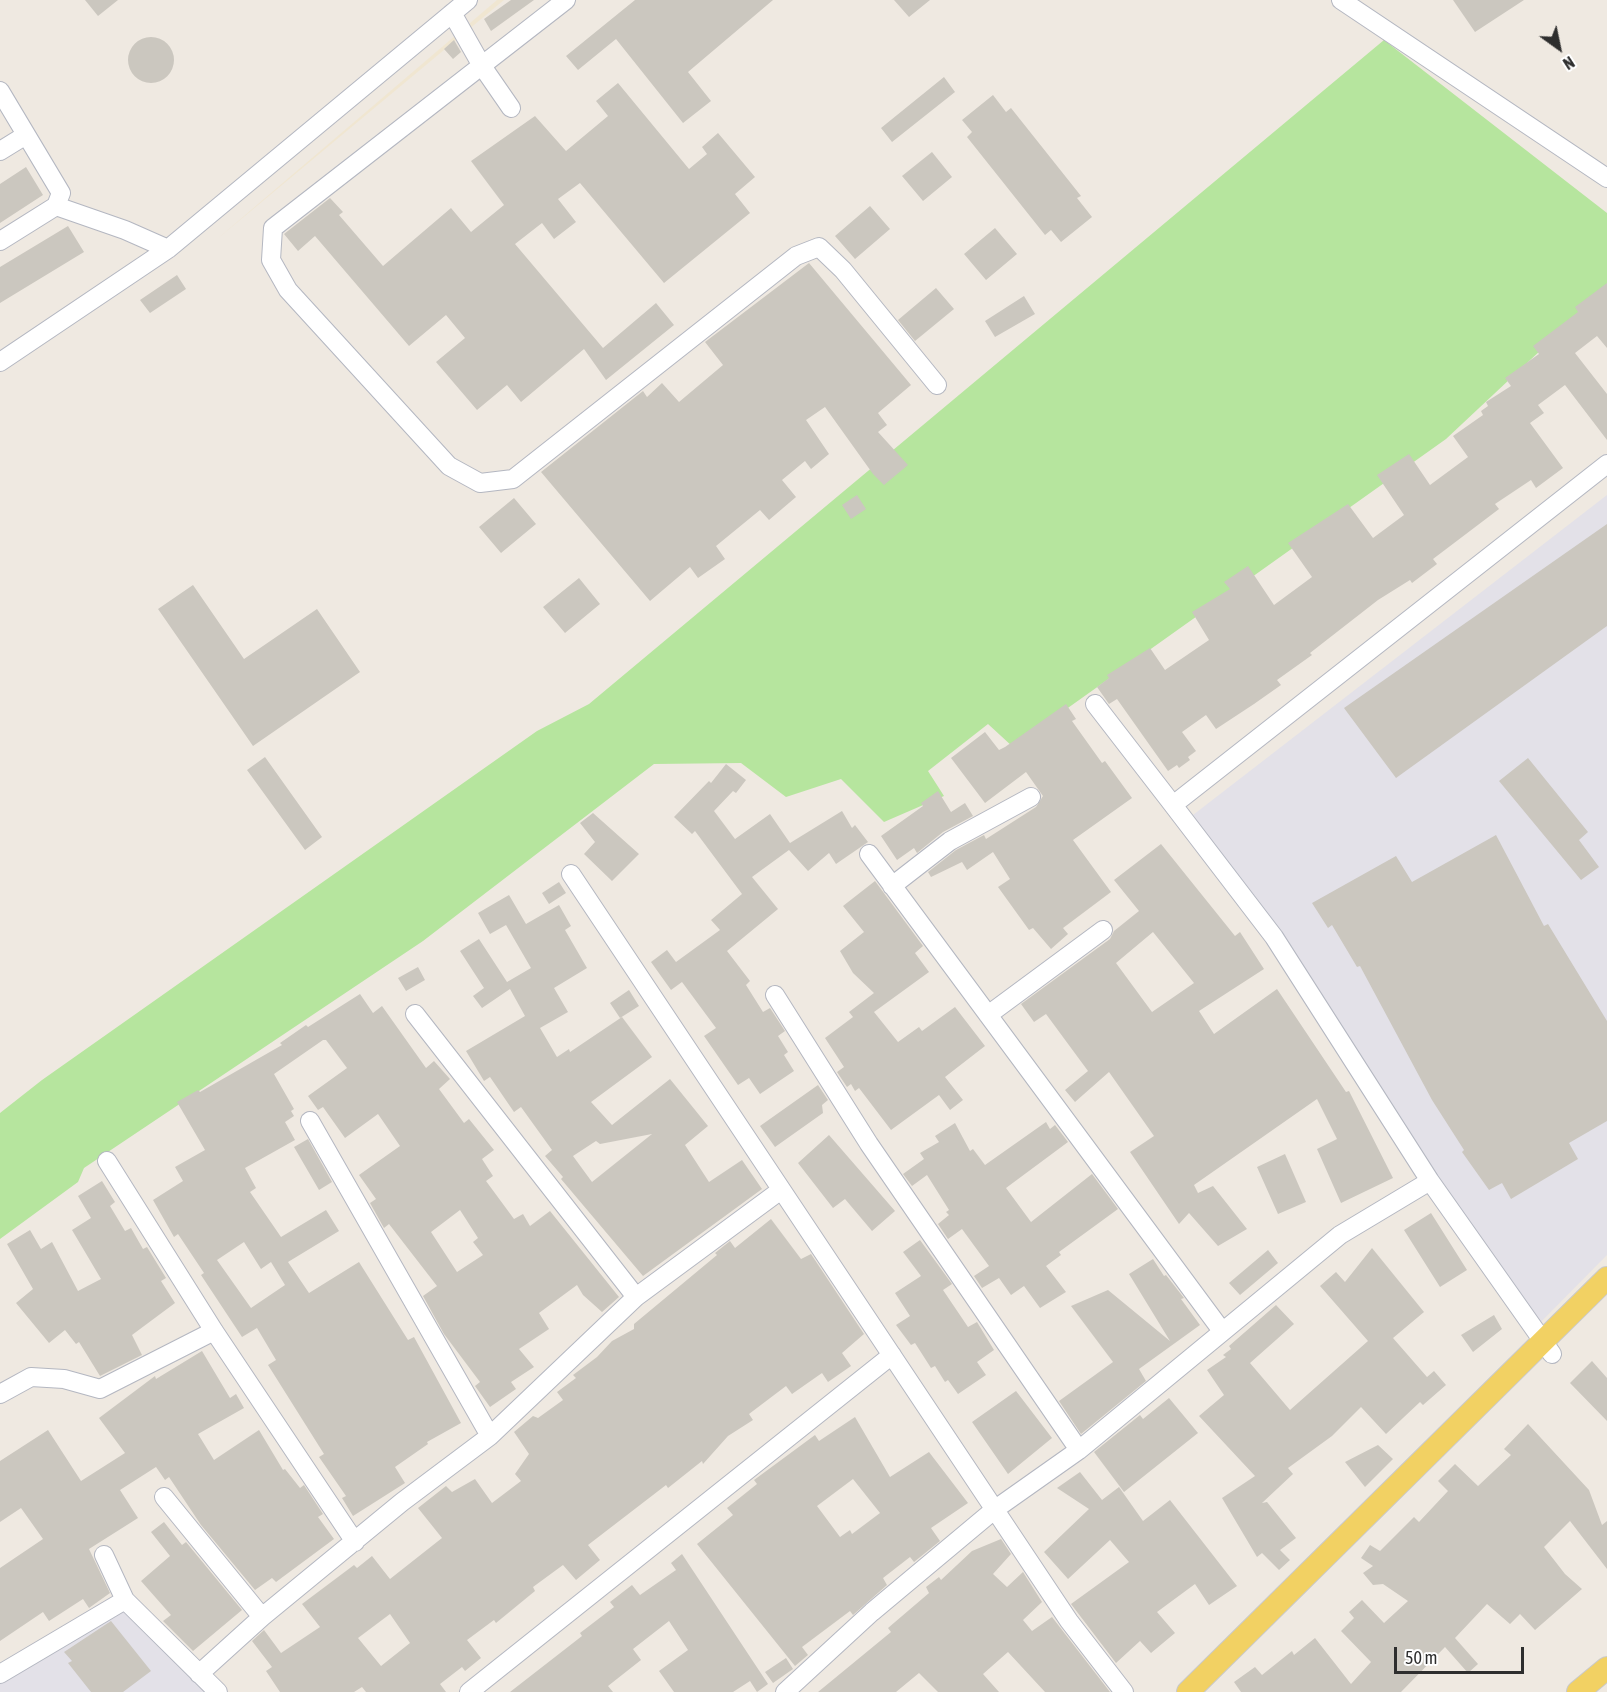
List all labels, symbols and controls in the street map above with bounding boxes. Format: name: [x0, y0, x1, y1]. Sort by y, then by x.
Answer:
north arrow: [1529, 18, 1589, 78]
text: N: [1560, 53, 1578, 73]
scale bar: [1397, 1635, 1528, 1673]
text: 50 m: [1405, 1647, 1437, 1668]

